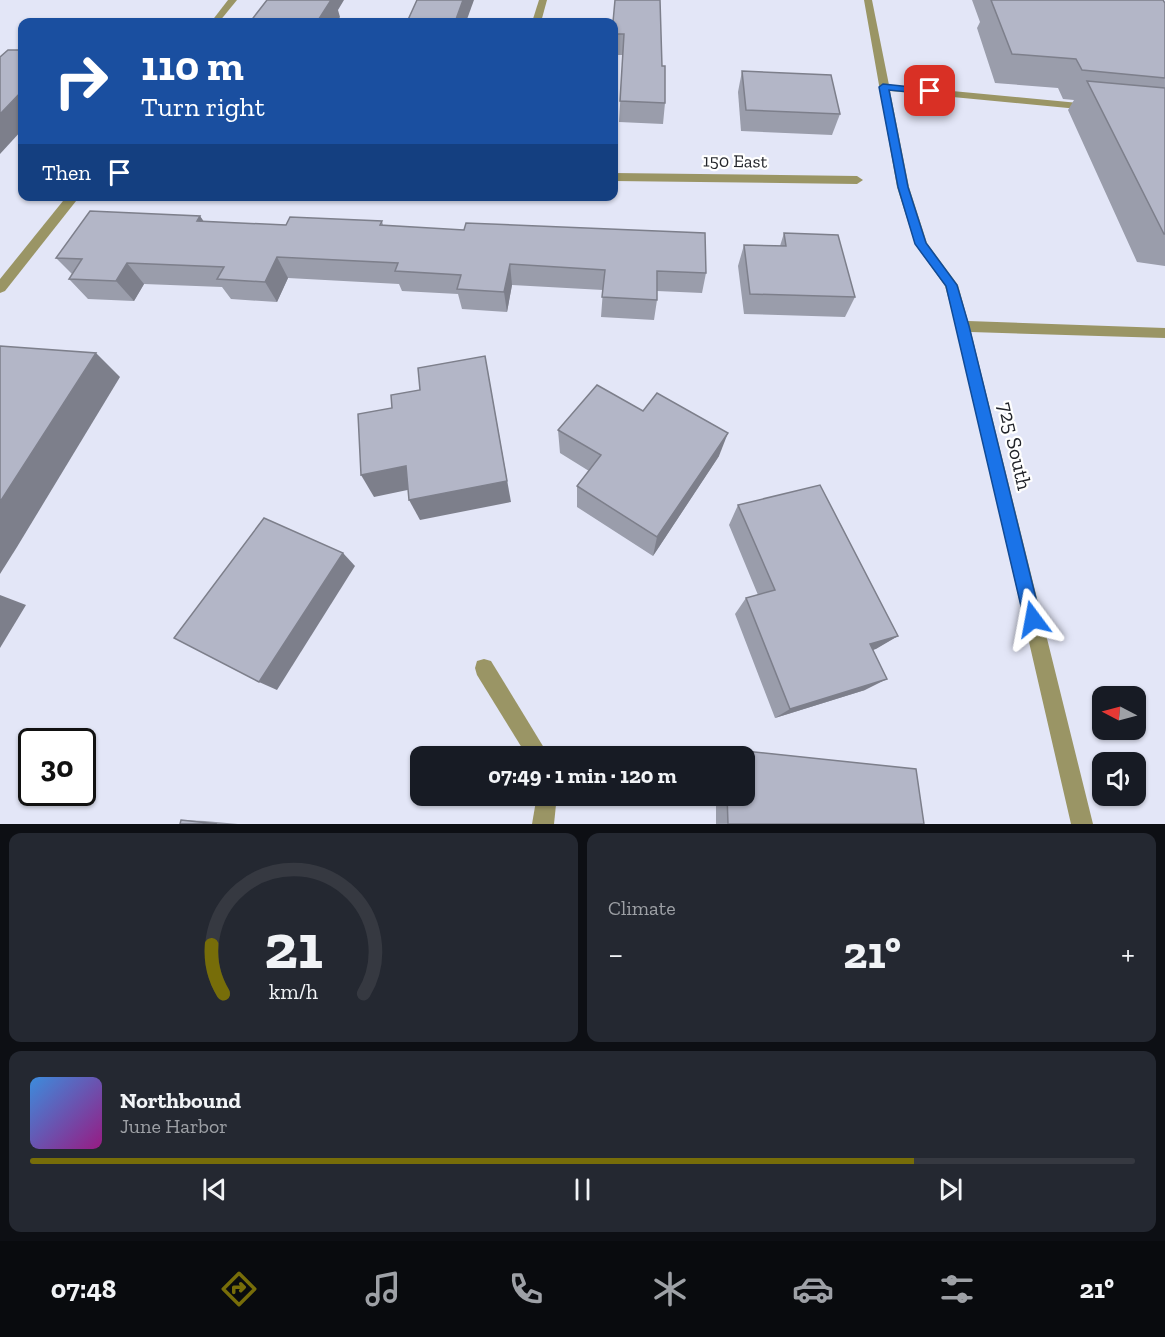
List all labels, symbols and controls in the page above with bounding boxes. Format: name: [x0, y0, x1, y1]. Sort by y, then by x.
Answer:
text: 110 m: [141, 40, 244, 91]
icon: right: [42, 42, 120, 120]
pin: [904, 65, 955, 116]
icon: arrive: [913, 74, 946, 107]
text: Turn right: [141, 91, 265, 123]
street label: 150 East: [703, 149, 768, 173]
icon: arrive: [103, 156, 136, 189]
text: Then: [42, 159, 91, 186]
street label: 725 South: [993, 399, 1038, 493]
position arrow: [1001, 587, 1065, 651]
north arrow: [1092, 686, 1146, 740]
map controls: [1092, 686, 1146, 806]
speed limit sign: 30: [18, 728, 96, 806]
button: sound: [1092, 752, 1146, 806]
text: 07:49 · 1 min · 120 m: [488, 762, 677, 789]
text: Climate: [608, 896, 676, 920]
text: 21: [264, 909, 323, 984]
text: 21°: [843, 926, 901, 980]
text: −: [608, 934, 623, 973]
text: +: [1121, 934, 1135, 973]
text: km/h: [269, 980, 318, 1005]
text: Northbound: [120, 1087, 241, 1114]
text: June Harbor: [120, 1114, 228, 1138]
icon: previous: [198, 1173, 231, 1206]
icon: pause: [566, 1173, 599, 1206]
icon: next: [934, 1173, 967, 1206]
icon: directions: [218, 1268, 260, 1310]
icon: music: [362, 1268, 404, 1310]
icon: phone: [505, 1268, 547, 1310]
icon: climate: [649, 1268, 691, 1310]
icon: car: [792, 1268, 834, 1310]
icon: filters: [936, 1268, 978, 1310]
text: 07:48: [51, 1273, 116, 1305]
text: 21°: [1079, 1273, 1114, 1305]

